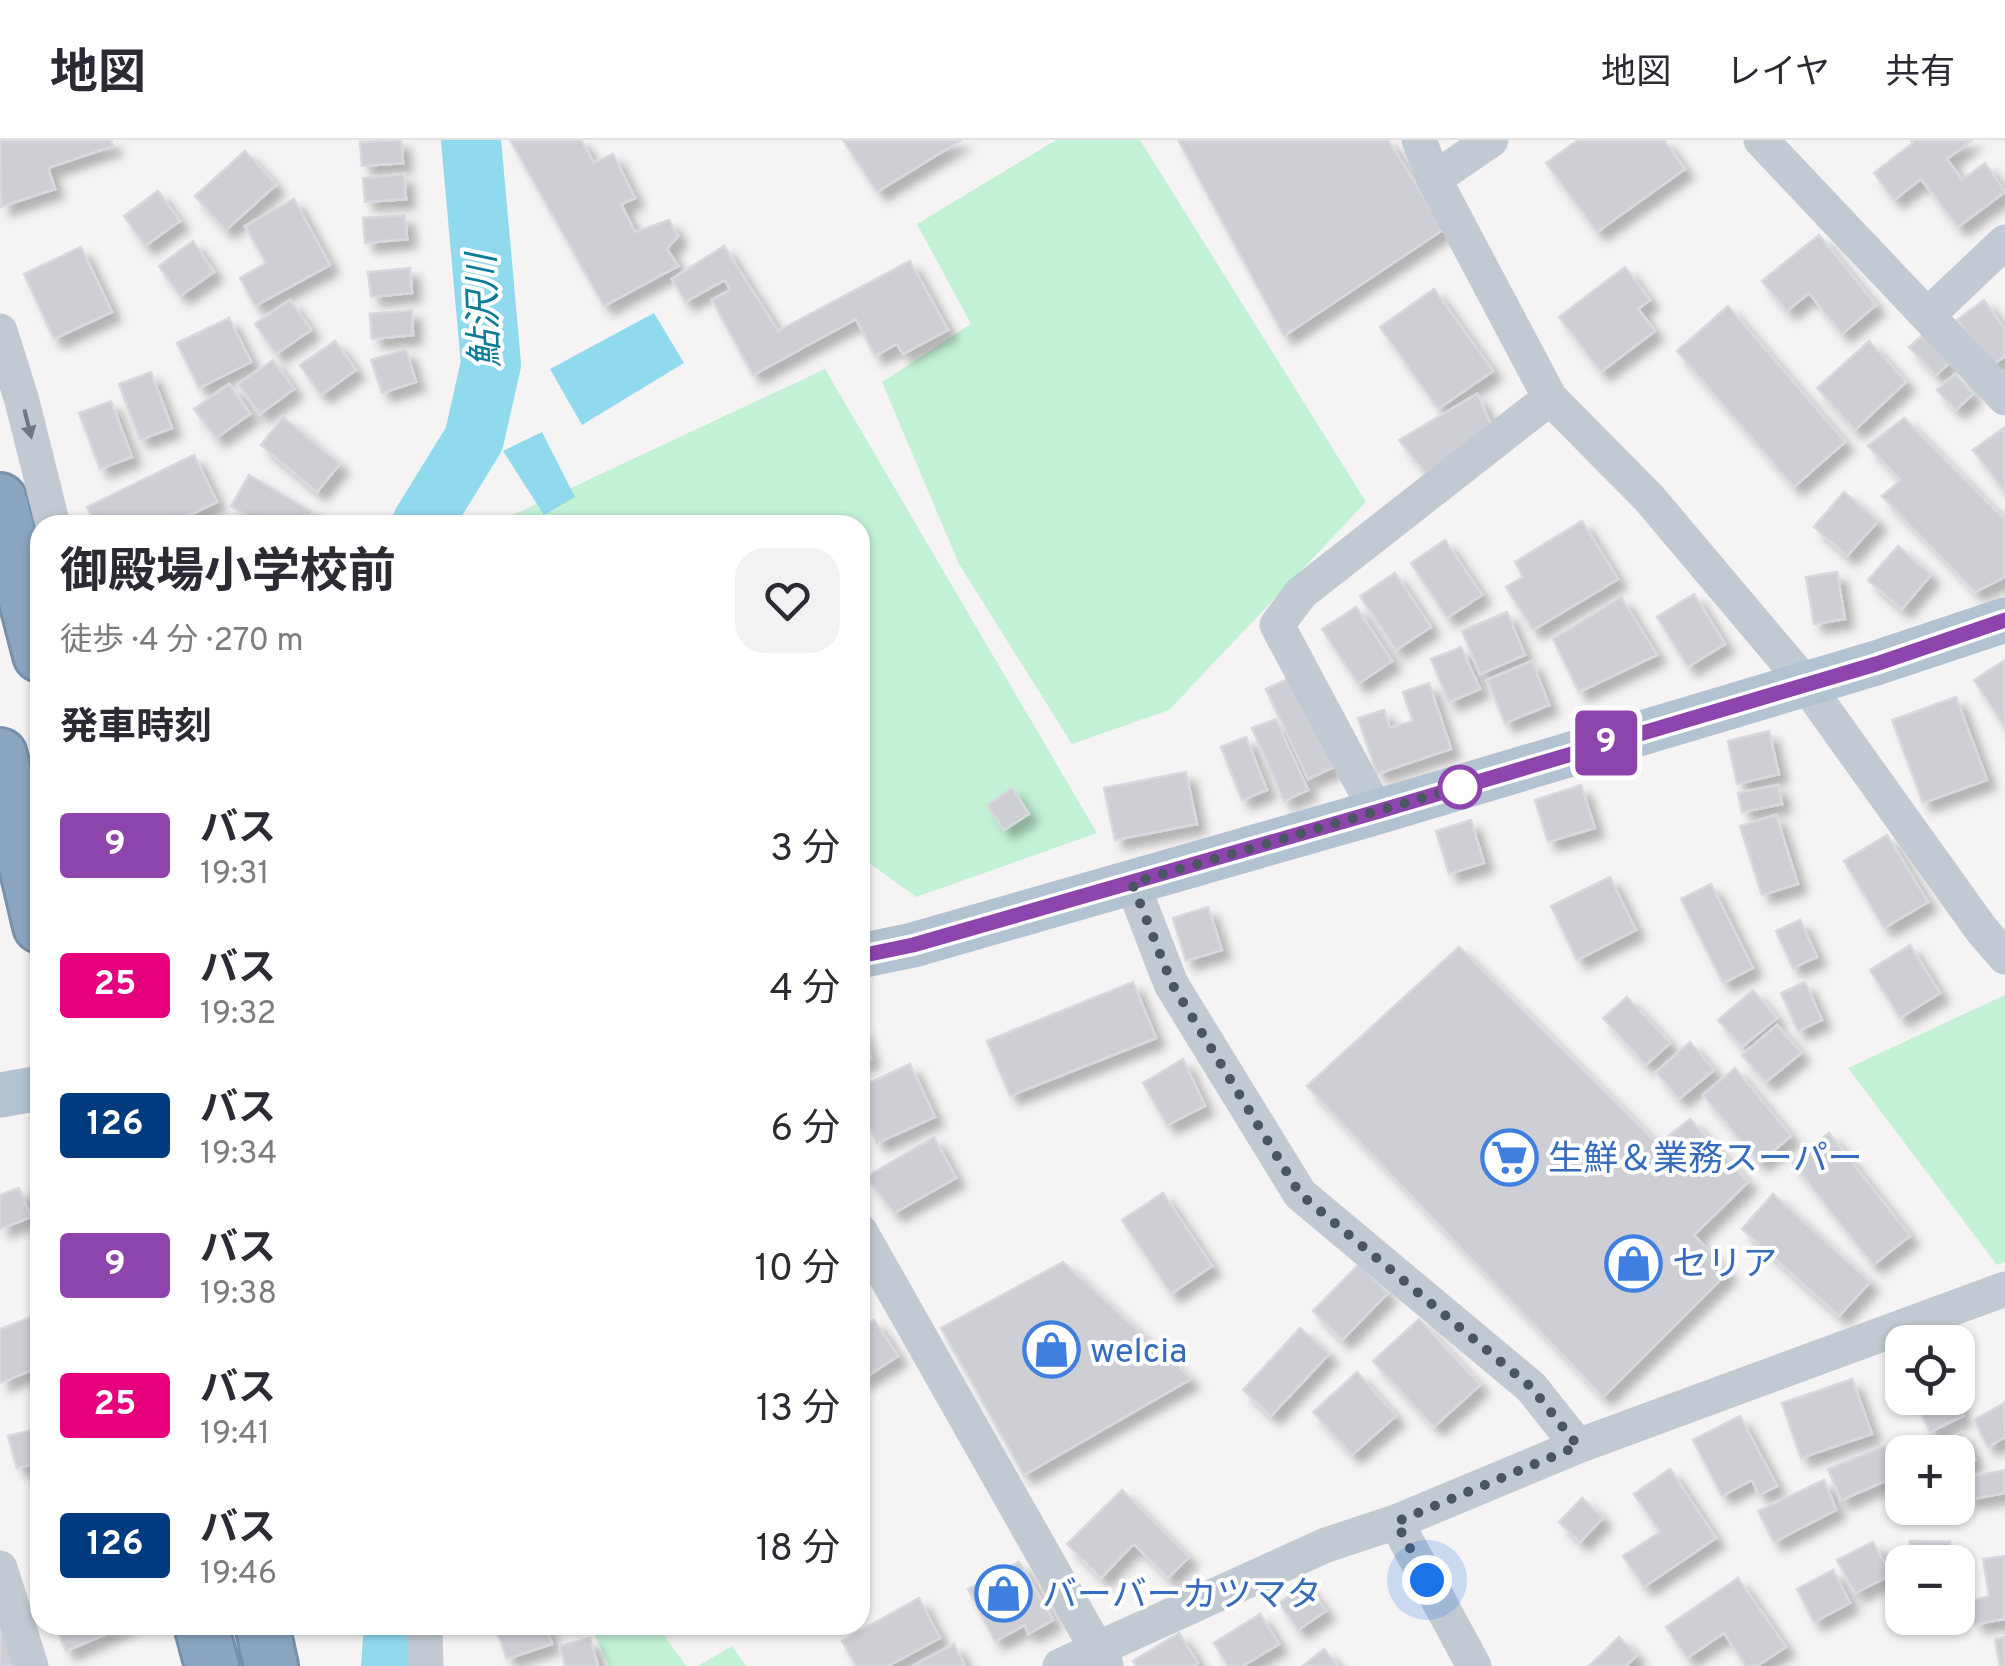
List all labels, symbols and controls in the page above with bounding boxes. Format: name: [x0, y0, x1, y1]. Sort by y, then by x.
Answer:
text: 地図: [50, 46, 146, 106]
text: 地図: [1601, 52, 1671, 96]
text: レイヤ: [1726, 52, 1830, 96]
text: 共有: [1885, 52, 1955, 96]
water label: 鮎沢川: [460, 249, 513, 369]
one-way arrow: [21, 409, 36, 440]
text: 御殿場小学校前: [60, 545, 396, 605]
button: heart: [735, 548, 840, 653]
text: 徒歩 · 4 分 · 270 m: [60, 622, 304, 662]
text: 発車時刻: [60, 705, 212, 754]
line badge: 9: [1574, 710, 1638, 776]
text: 9: [1595, 721, 1617, 765]
unlabelled marker: [1439, 766, 1481, 808]
text: バス: [200, 806, 276, 855]
text: 9: [104, 823, 126, 867]
text: 3 分: [770, 826, 840, 875]
text: 19:31: [200, 855, 269, 895]
text: バス: [200, 946, 276, 995]
text: 25: [94, 963, 136, 1007]
text: 4 分: [769, 966, 840, 1015]
text: 19:32: [200, 995, 276, 1035]
text: バス: [200, 1086, 276, 1135]
text: 126: [87, 1103, 143, 1147]
text: 6 分: [770, 1106, 840, 1155]
supermarket icon: 生鮮＆業務スーパー: [1479, 1128, 1539, 1188]
text: 19:34: [200, 1135, 277, 1175]
place label: 生鮮＆業務スーパー: [1548, 1139, 1863, 1183]
text: バス: [200, 1226, 276, 1275]
shop icon: セリア: [1603, 1233, 1663, 1293]
text: 9: [104, 1243, 126, 1287]
place label: セリア: [1672, 1244, 1777, 1288]
text: 10 分: [754, 1246, 840, 1295]
text: 19:38: [200, 1275, 277, 1315]
shop icon: welcia: [1021, 1320, 1081, 1380]
map controls: [1885, 1325, 1975, 1635]
button: locate: [1885, 1325, 1975, 1415]
place label: welcia: [1090, 1331, 1187, 1375]
text: バス: [200, 1366, 276, 1415]
text: 25: [94, 1383, 136, 1427]
text: 13 分: [756, 1386, 840, 1435]
text: 19:41: [200, 1415, 270, 1455]
button: +: [1885, 1435, 1975, 1525]
text: バス: [200, 1506, 276, 1555]
text: 126: [87, 1523, 143, 1567]
text: 18 分: [756, 1526, 840, 1575]
button: −: [1885, 1545, 1975, 1635]
text: 19:46: [200, 1555, 277, 1595]
your location: [1402, 1555, 1452, 1605]
shop icon: バーバーカツマタ: [973, 1564, 1033, 1624]
place label: バーバーカツマタ: [1042, 1575, 1322, 1619]

